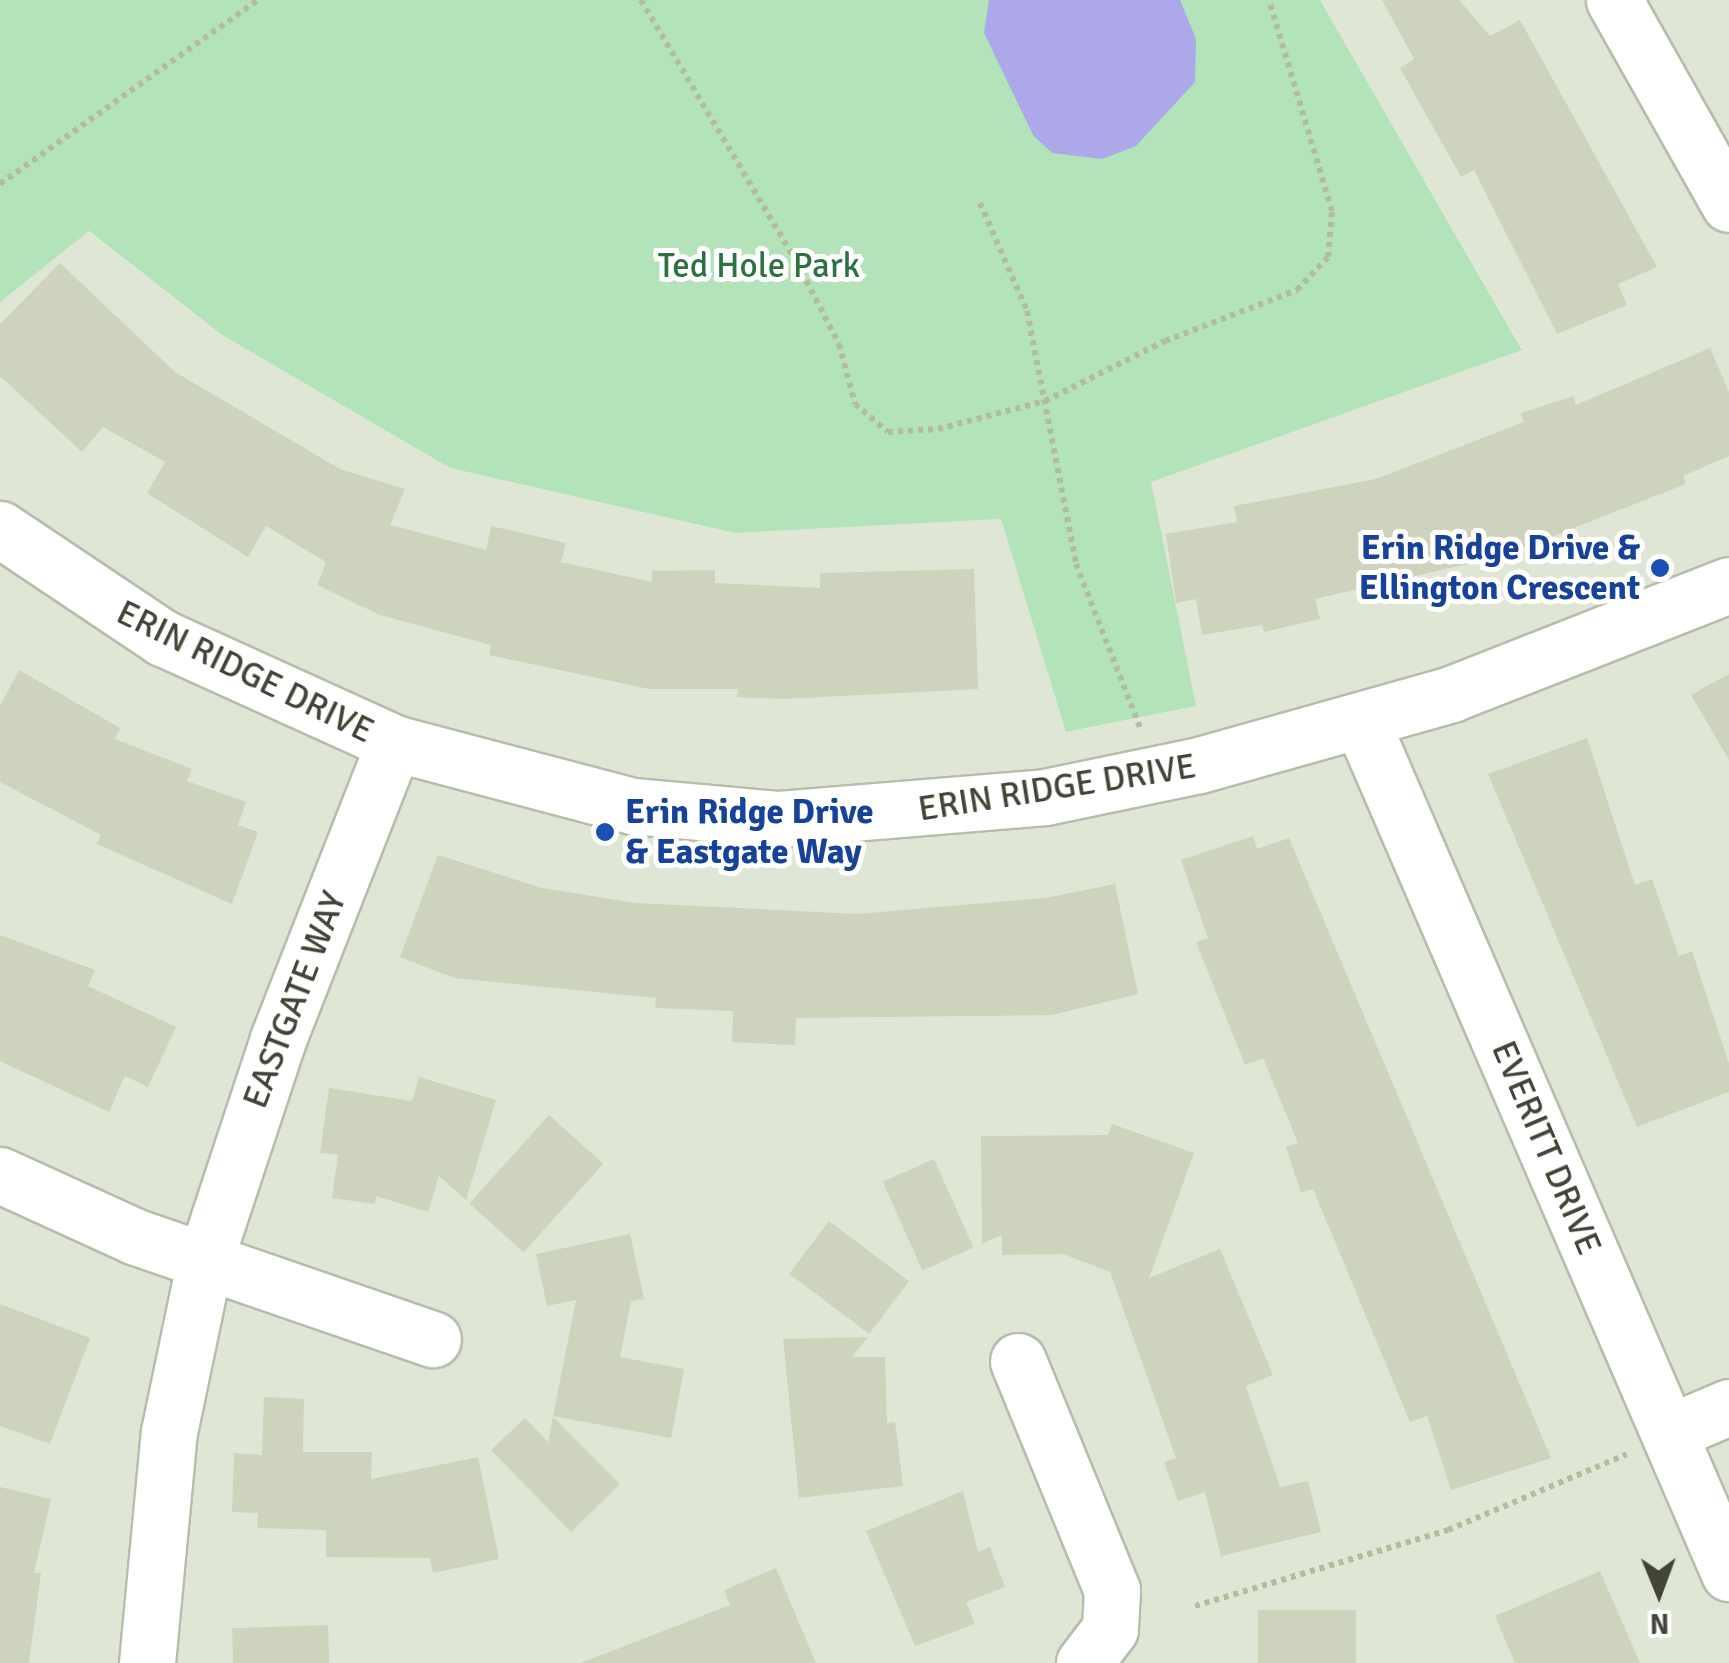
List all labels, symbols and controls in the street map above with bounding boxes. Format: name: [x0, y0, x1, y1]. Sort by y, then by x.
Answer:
park label: Ted Hole Park: [658, 245, 860, 287]
place label: Erin Ridge Drive & Ellington Crescent: [1359, 527, 1640, 609]
marker: Erin Ridge Drive & Ellington Crescent: [1649, 557, 1671, 579]
street label: ERIN RIDGE DRIVE: [110, 592, 380, 752]
street label: ERIN RIDGE DRIVE: [915, 745, 1199, 831]
place label: Erin Ridge Drive & Eastgate Way: [625, 791, 874, 873]
marker: Erin Ridge Drive & Eastgate Way: [594, 821, 616, 843]
street label: EASTGATE WAY: [234, 886, 356, 1114]
street label: EVERITT DRIVE: [1482, 1035, 1610, 1261]
north arrow: [1609, 1543, 1709, 1643]
text: N: [1649, 1606, 1670, 1640]

